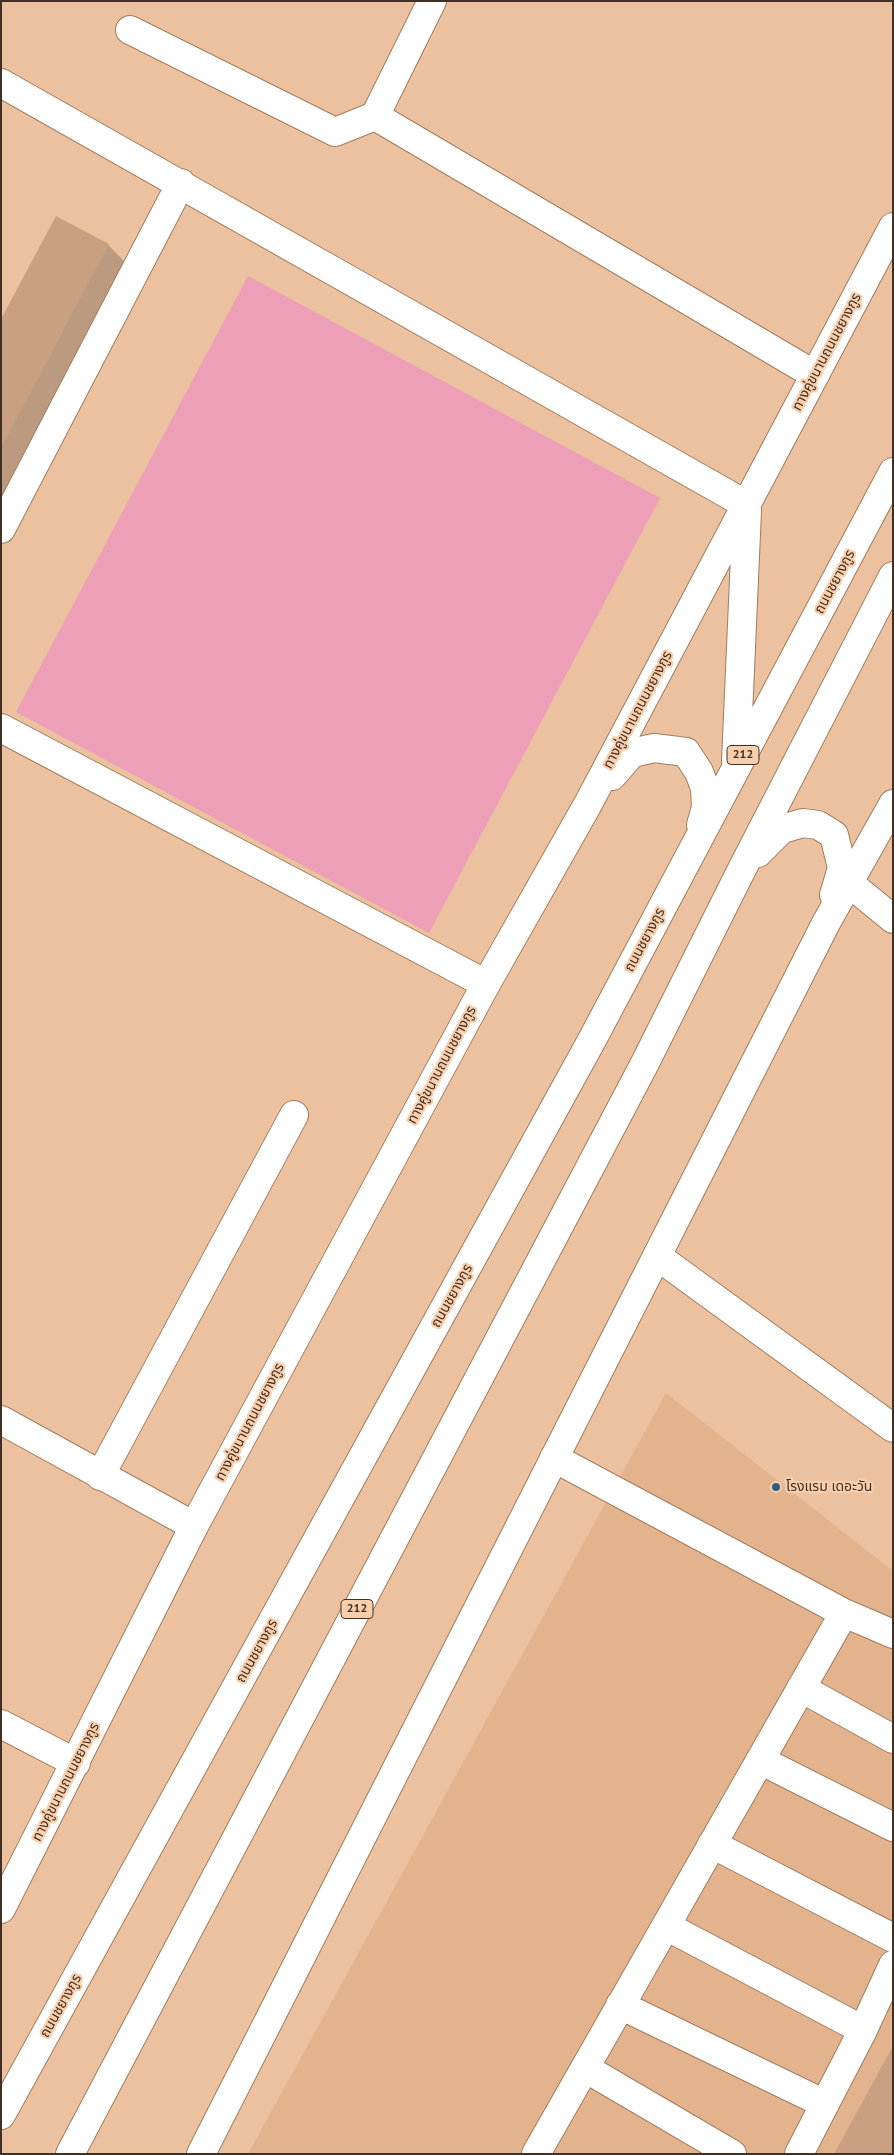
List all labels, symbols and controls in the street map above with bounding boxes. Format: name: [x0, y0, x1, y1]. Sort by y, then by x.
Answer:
street label: ทางคู่ขนานถนนชยางกูร: [789, 290, 865, 414]
street label: ถนนชยางกูร: [811, 547, 859, 617]
street label: ทางคู่ขนานถนนชยางกูร: [600, 648, 676, 772]
road number: 212: [727, 746, 759, 764]
street label: ถนนชยางกูร: [621, 905, 669, 975]
street label: ทางคู่ขนานถนนชยางกูร: [404, 1003, 480, 1127]
street label: ถนนชยางกูร: [428, 1261, 476, 1331]
street label: ทางคู่ขนานถนนชยางกูร: [212, 1360, 288, 1484]
place label: โรงแรม เดอะวัน: [786, 1479, 872, 1495]
marker: โรงแรม เดอะวัน: [770, 1481, 782, 1493]
road number: 212: [341, 1600, 373, 1618]
street label: ถนนชยางกูร: [233, 1616, 281, 1686]
street label: ทางคู่ขนานถนนชยางกูร: [29, 1720, 103, 1844]
street label: ถนนชยางกูร: [37, 1971, 85, 2041]

